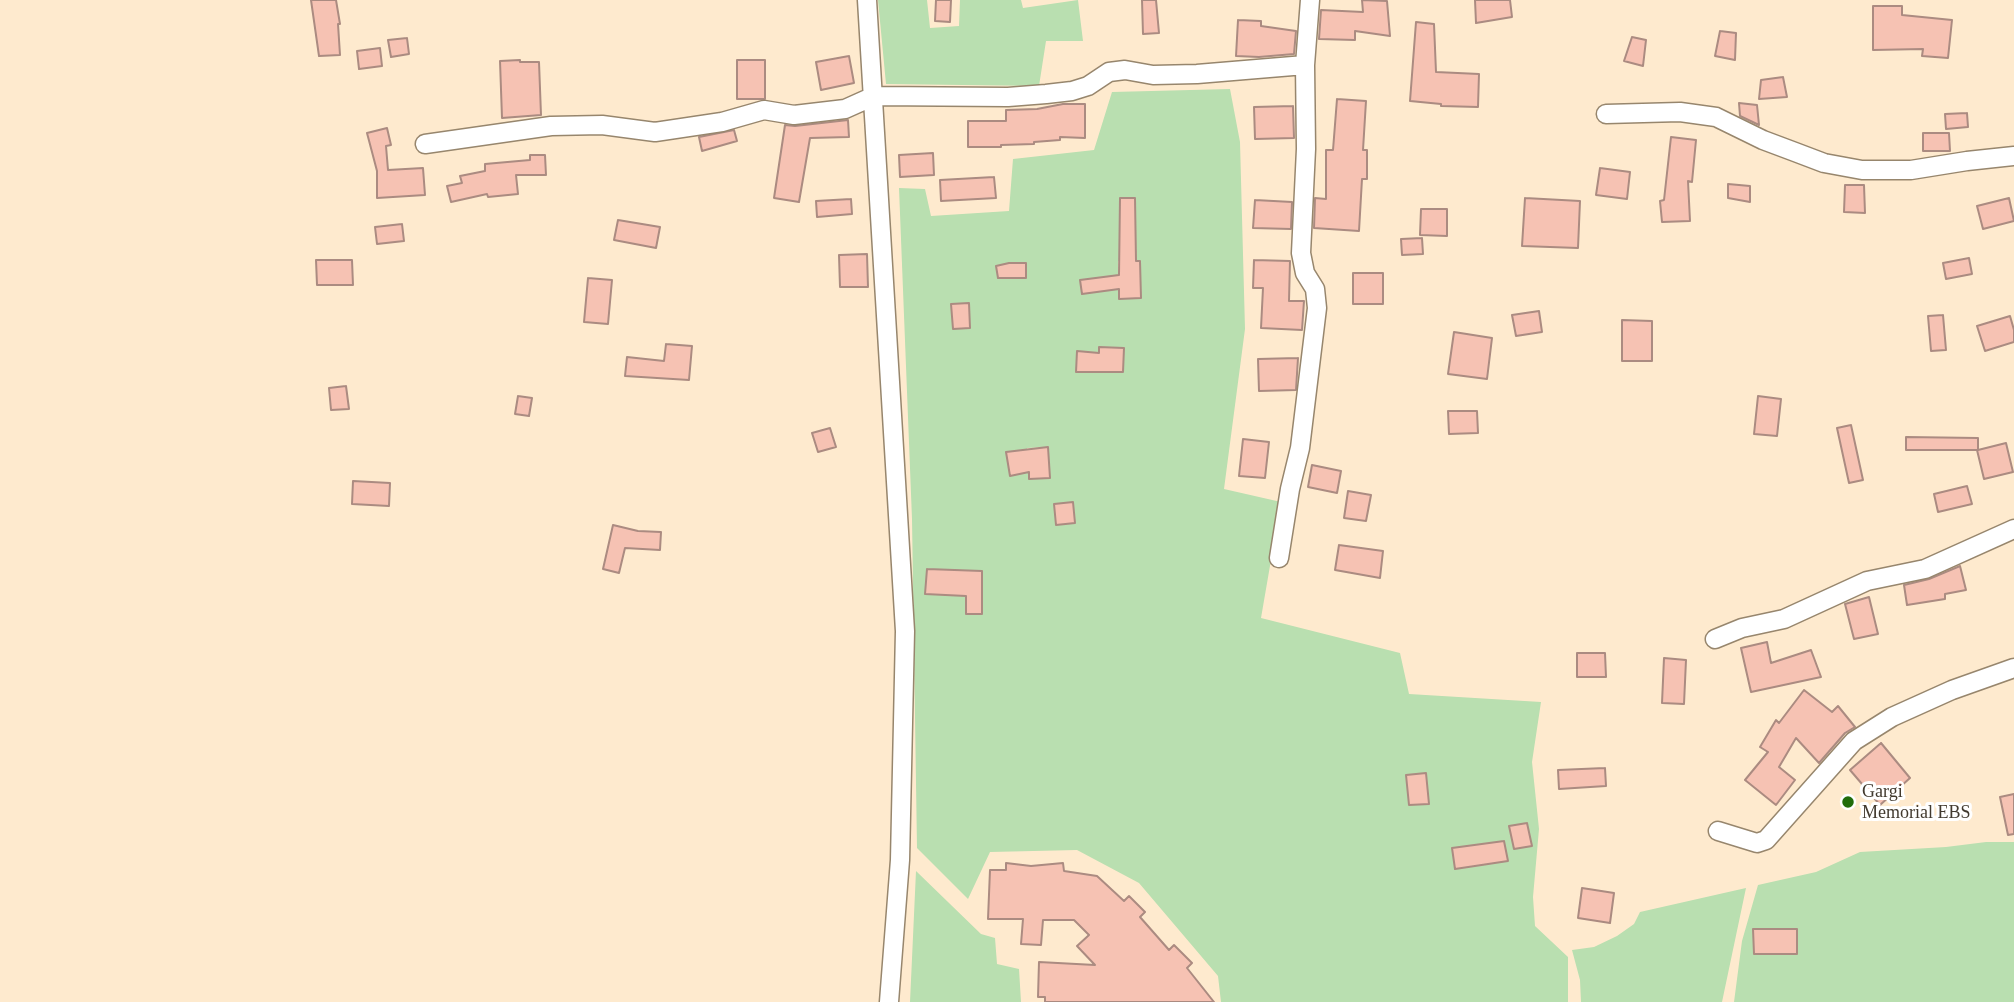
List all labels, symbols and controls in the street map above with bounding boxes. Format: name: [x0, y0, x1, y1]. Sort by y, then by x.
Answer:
place label: Gargi Memorial EBS: [1862, 781, 1970, 824]
marker: Gargi Memorial EBS: [1840, 794, 1856, 810]

